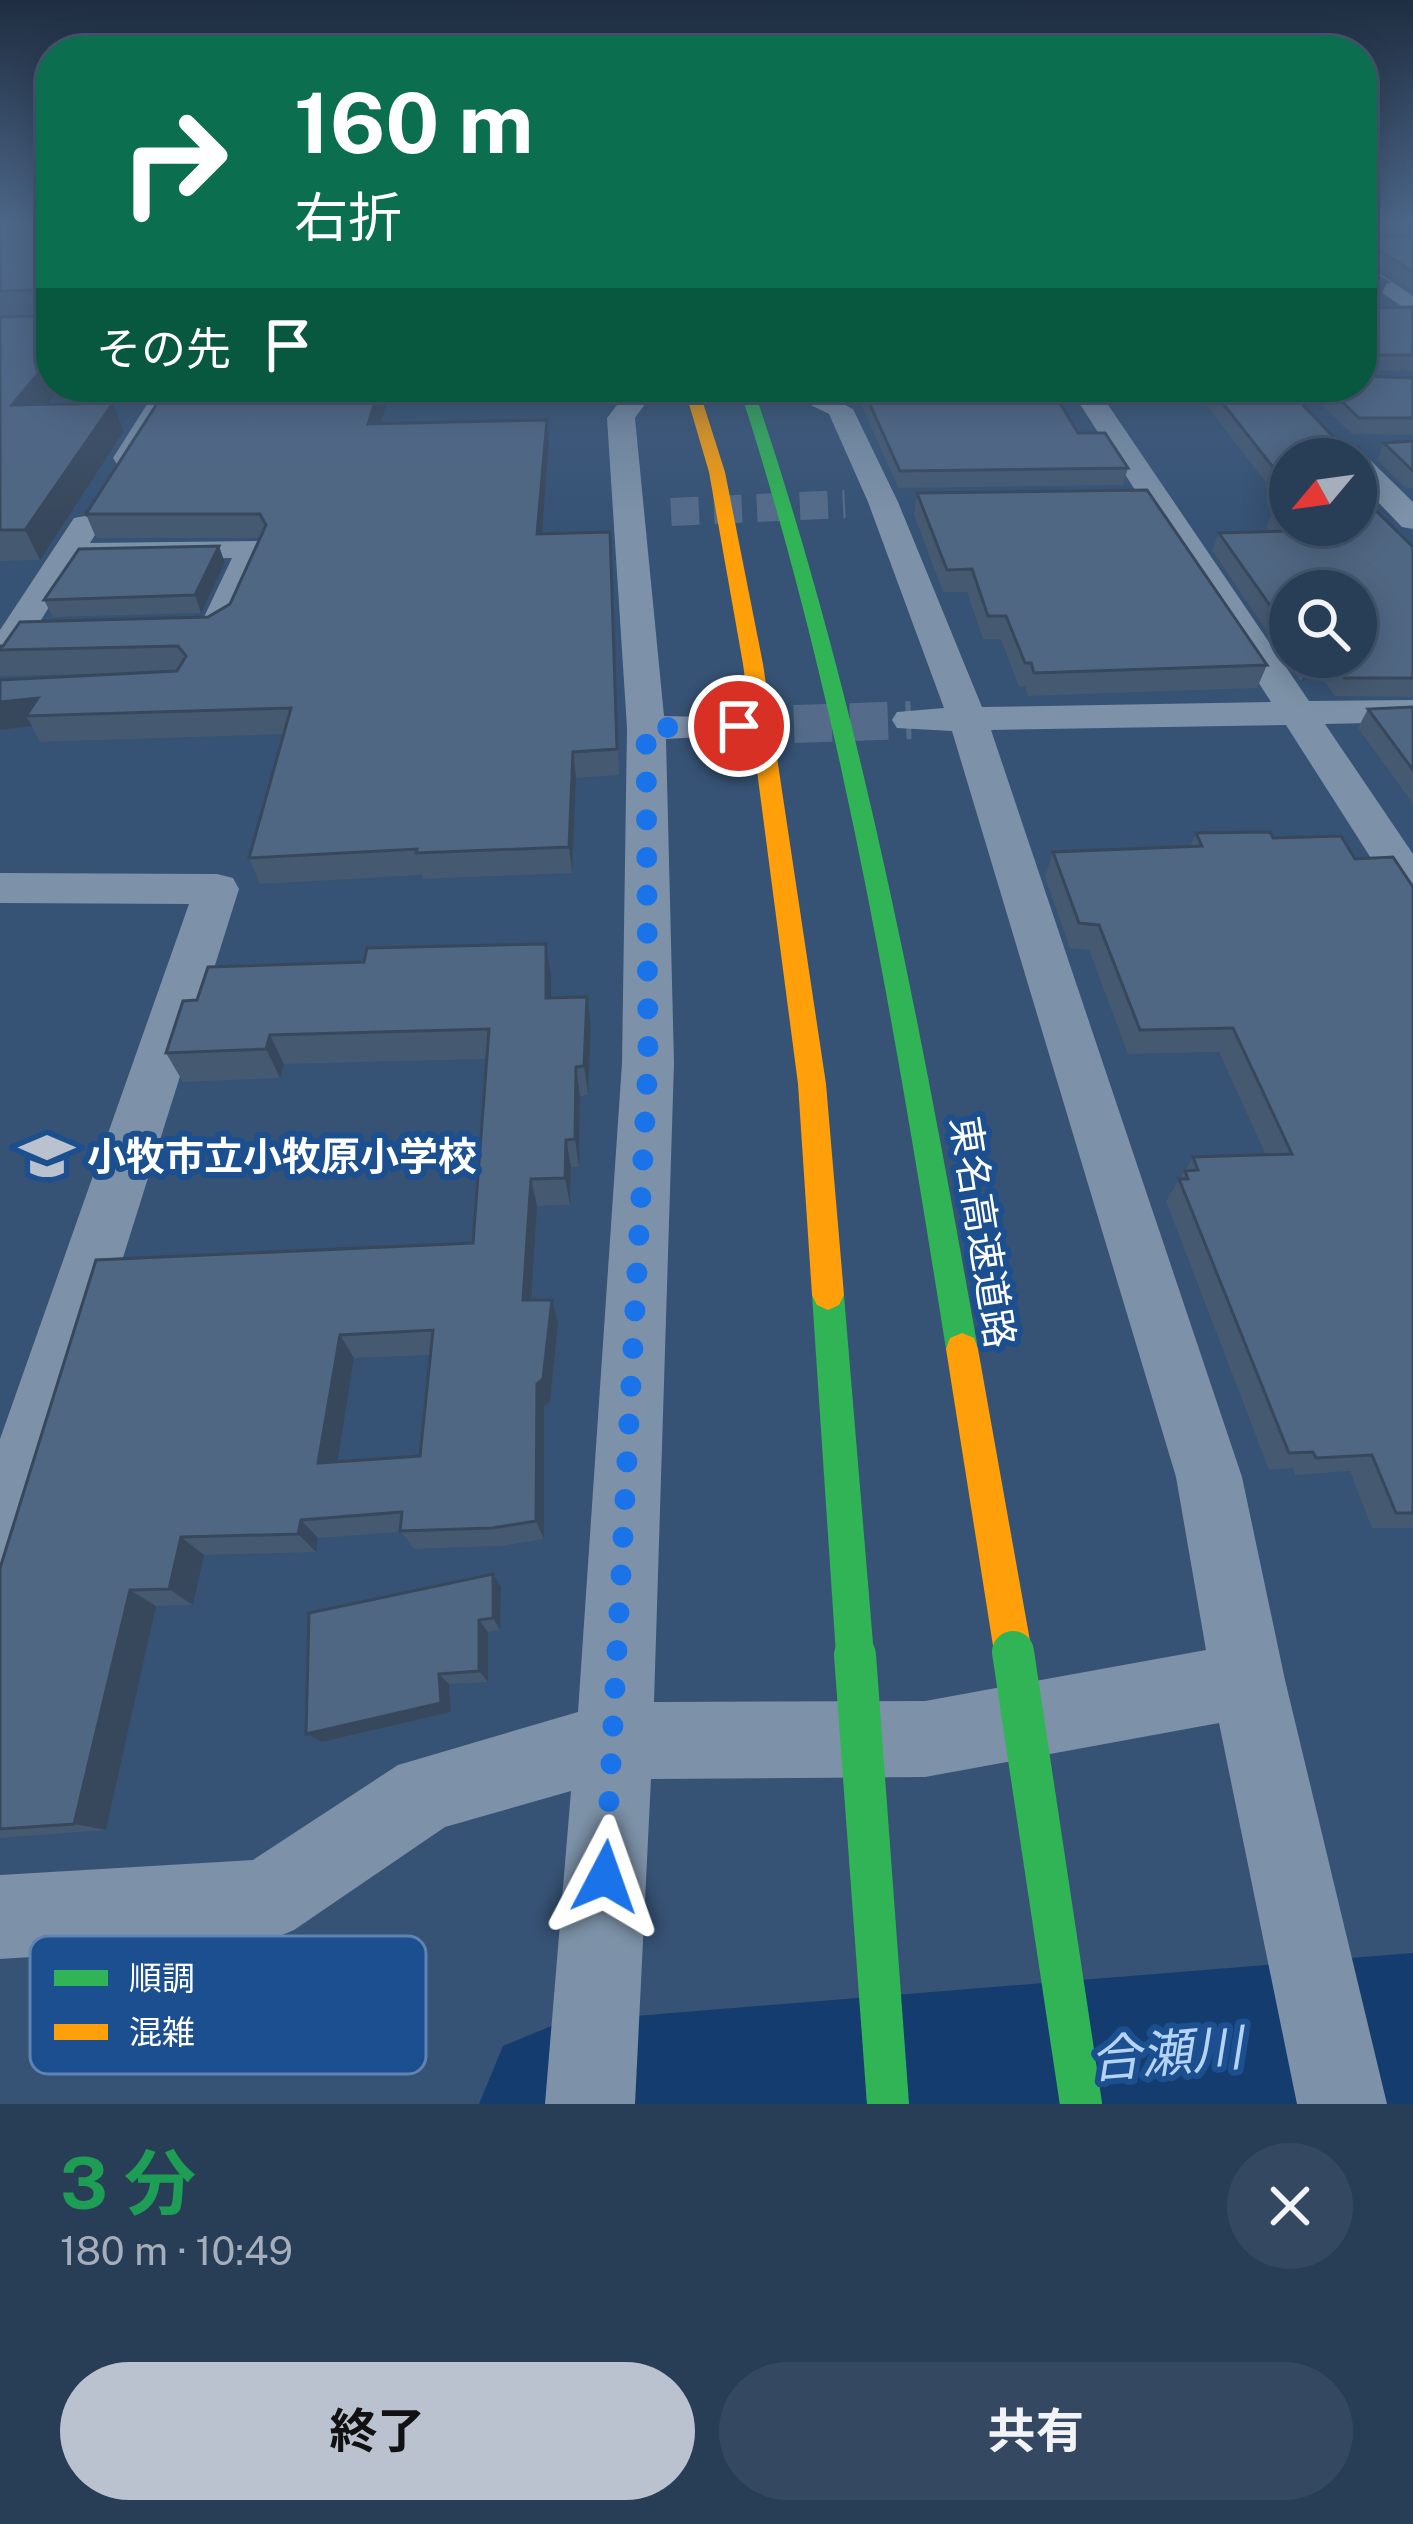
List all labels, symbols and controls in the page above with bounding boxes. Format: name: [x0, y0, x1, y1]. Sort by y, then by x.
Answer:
text: 160 m: [294, 73, 533, 172]
icon: right: [96, 84, 252, 240]
text: 右折: [294, 186, 402, 249]
icon: arrive: [255, 312, 321, 378]
text: その先: [96, 322, 231, 375]
north arrow: [1269, 438, 1377, 546]
map controls: [1269, 438, 1377, 678]
button: search: [1269, 570, 1377, 678]
pin: [688, 675, 790, 777]
icon: arrive: [706, 693, 772, 759]
street label: 東名高速道路: [942, 1113, 1024, 1351]
school or university icon: 小牧市立小牧原小学校: [18, 1127, 76, 1185]
place label: 小牧市立小牧原小学校: [87, 1133, 477, 1179]
position arrow: [542, 1814, 668, 1940]
legend: [30, 1936, 426, 2074]
text: 順調: [129, 1959, 195, 1997]
text: 混雑: [129, 2013, 195, 2051]
water label: 合瀬川: [1087, 2017, 1250, 2089]
text: 3 分: [60, 2141, 196, 2225]
button: close: [1227, 2143, 1353, 2269]
text: 180 m · 10:49: [60, 2228, 293, 2274]
button: 終了: [60, 2362, 695, 2500]
button: 共有: [719, 2362, 1353, 2500]

